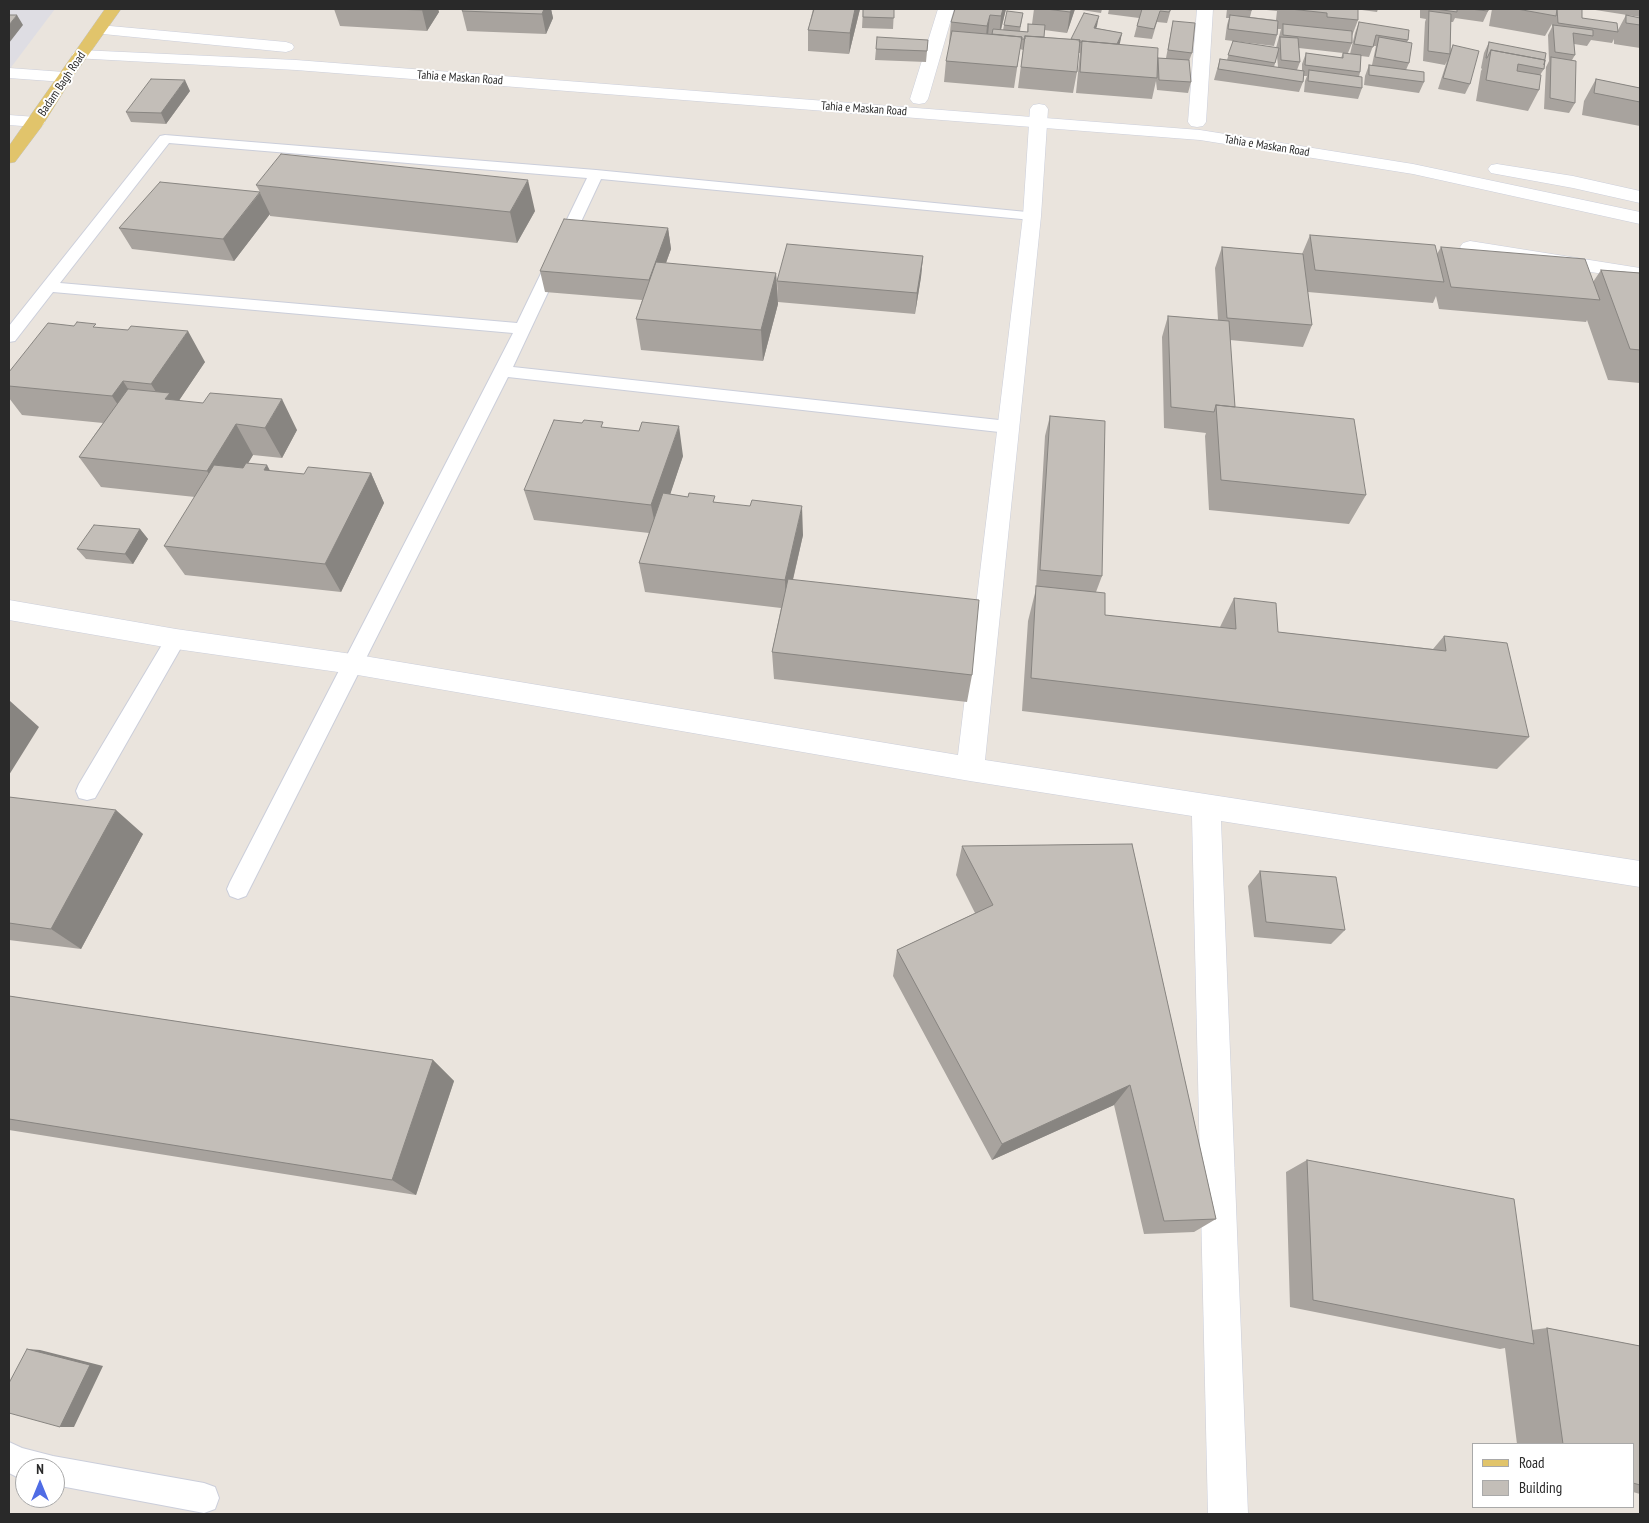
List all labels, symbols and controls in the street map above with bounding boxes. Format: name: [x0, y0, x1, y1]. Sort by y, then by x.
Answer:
street label: Badam Bagh Road: [35, 49, 89, 119]
street label: Tahia e Maskan Road: [417, 68, 503, 88]
street label: Tahia e Maskan Road: [821, 99, 907, 119]
street label: Tahia e Maskan Road: [1223, 132, 1311, 160]
legend: [1472, 1443, 1634, 1508]
text: Road: [1519, 1453, 1545, 1472]
north arrow: [15, 1458, 65, 1508]
text: N: [36, 1460, 44, 1478]
text: Building: [1519, 1478, 1562, 1497]

